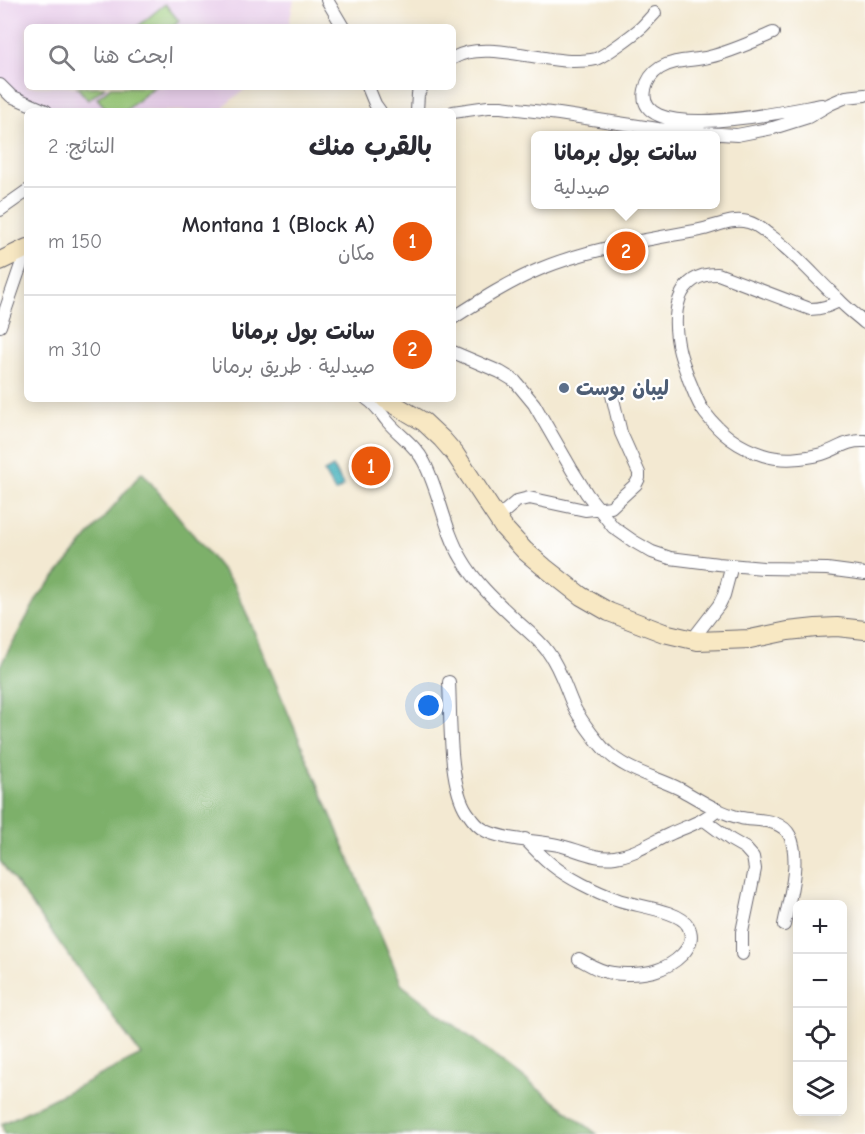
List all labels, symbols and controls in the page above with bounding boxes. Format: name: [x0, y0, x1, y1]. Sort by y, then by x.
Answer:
search box: [24, 24, 456, 90]
icon: search: [45, 41, 78, 74]
text: ابحث هنا: [93, 43, 174, 69]
popup: [531, 131, 720, 209]
text: بالقرب منك: [309, 132, 432, 162]
text: النتائج: 2: [48, 135, 115, 158]
text: سانت بول برمانا: [554, 140, 697, 166]
text: صيدلية: [554, 176, 610, 199]
text: Montana 1 (Block A): [182, 212, 375, 238]
pin: 2: [606, 228, 646, 274]
text: 150 m: [48, 230, 102, 253]
text: 1: [409, 230, 416, 253]
text: مكان: [338, 242, 375, 265]
text: سانت بول برمانا: [232, 319, 375, 345]
text: 310 m: [48, 338, 101, 361]
text: 2: [408, 338, 417, 361]
text: صيدلية · طريق برمانا: [212, 355, 375, 378]
place label: ليبان بوست: [576, 377, 669, 401]
marker: ليبان بوست: [557, 381, 571, 395]
pin: 1: [352, 444, 391, 488]
your location: [414, 691, 443, 720]
map controls: [793, 900, 847, 1116]
button: +: [793, 900, 847, 954]
button: −: [793, 954, 847, 1008]
button: locate: [793, 1008, 847, 1062]
button: layers: [793, 1062, 847, 1116]

